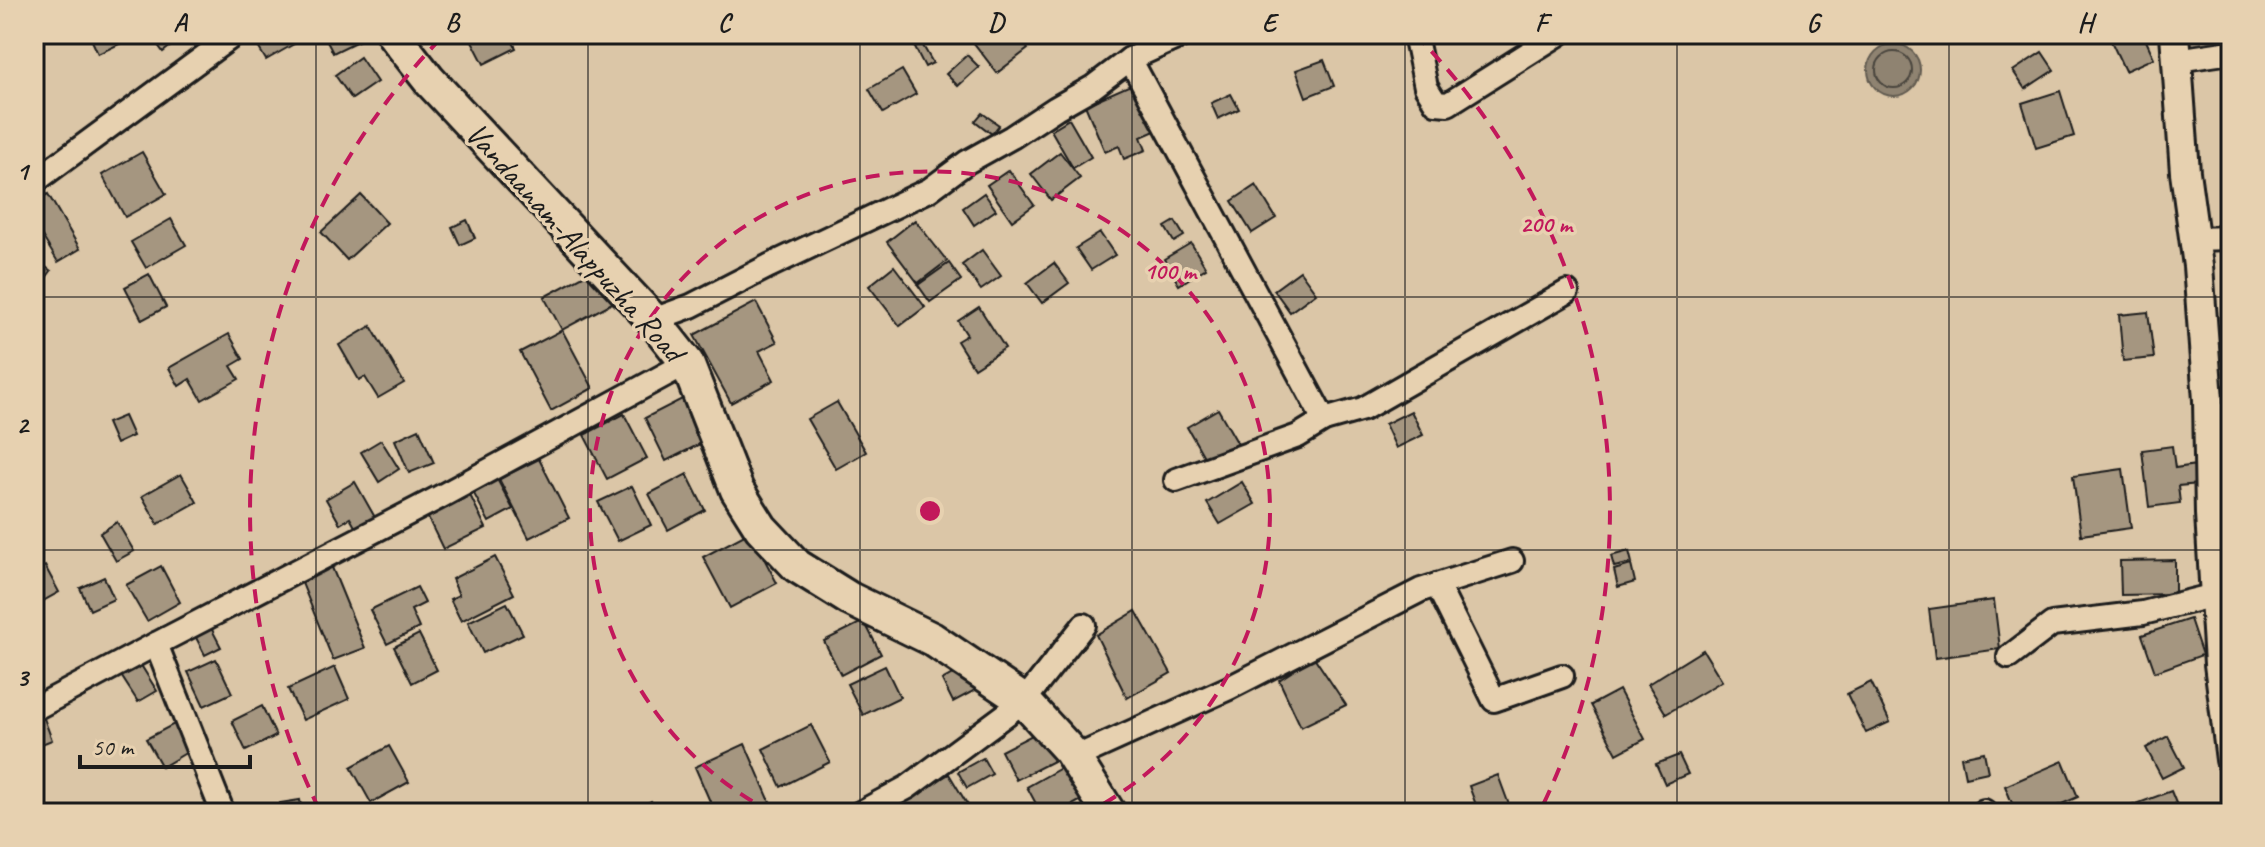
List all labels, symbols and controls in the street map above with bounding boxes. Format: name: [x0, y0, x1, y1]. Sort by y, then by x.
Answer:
text: A: [173, 6, 188, 39]
text: B: [445, 6, 461, 39]
text: C: [718, 6, 734, 39]
text: D: [988, 6, 1006, 39]
text: E: [1262, 6, 1280, 39]
text: F: [1535, 6, 1553, 39]
text: G: [1807, 6, 1823, 39]
text: H: [2078, 6, 2098, 39]
street label: Vandaanam-Alappuzha Road: [457, 114, 696, 374]
text: 1: [16, 155, 31, 188]
text: 200 m: [1520, 209, 1574, 239]
text: 100 m: [1144, 256, 1198, 286]
text: 2: [16, 408, 30, 441]
centre of rings: [916, 497, 944, 525]
text: 3: [16, 661, 30, 694]
scale bar: [80, 719, 250, 769]
text: 50 m: [92, 732, 135, 762]

